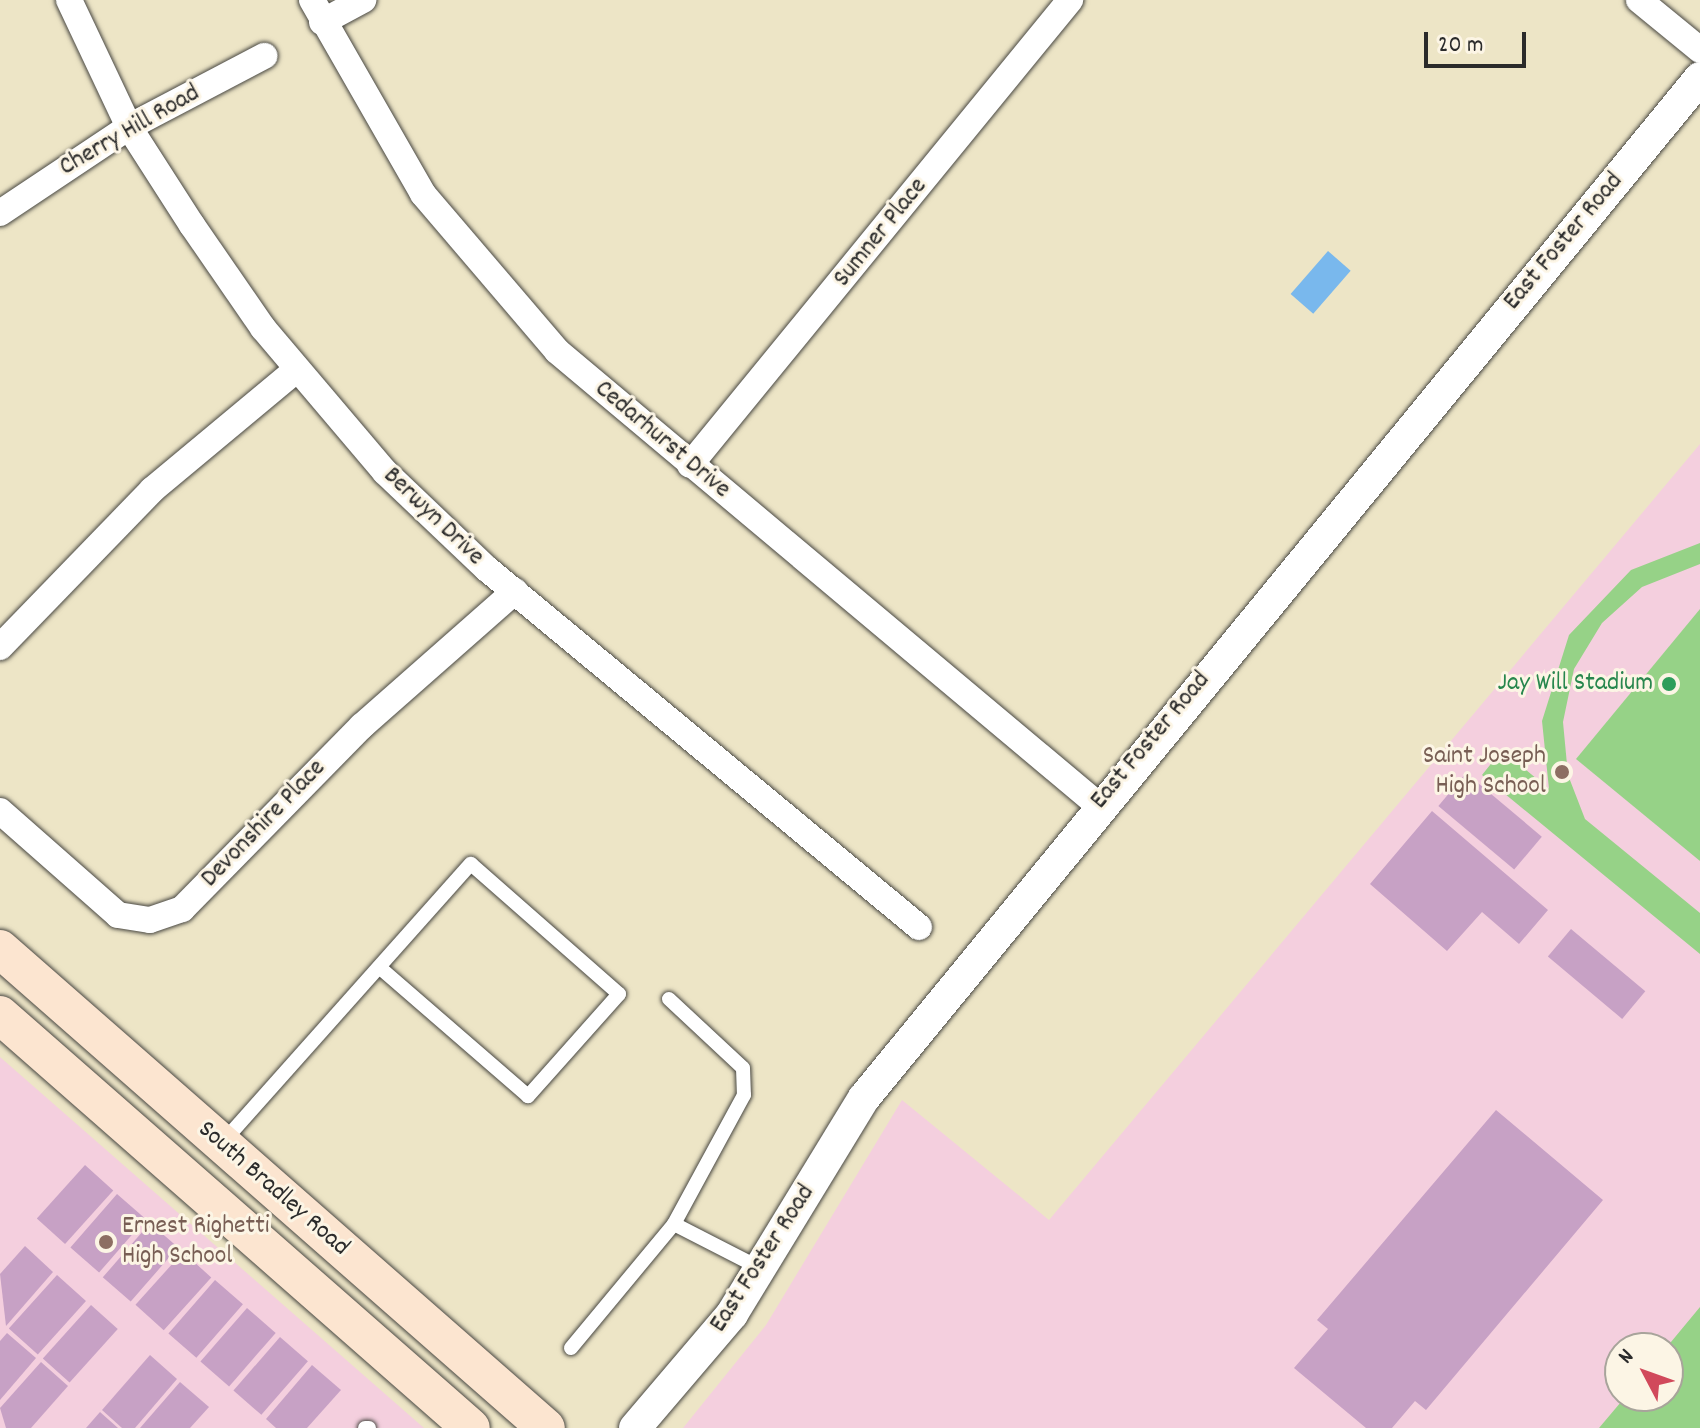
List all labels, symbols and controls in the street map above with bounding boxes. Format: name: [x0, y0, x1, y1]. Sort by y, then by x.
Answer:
scale bar: [1428, 16, 1530, 66]
text: 20 m: [1438, 29, 1484, 63]
street label: Cherry Hill Road: [54, 78, 206, 184]
street label: East Foster Road: [1497, 167, 1631, 317]
street label: Sumner Place: [827, 172, 935, 294]
street label: Cedarhurst Drive: [588, 374, 736, 506]
street label: Berwyn Drive: [376, 461, 490, 573]
street label: East Foster Road: [1084, 666, 1218, 816]
place label: Jay Will Stadium: [1498, 668, 1653, 700]
marker: Jay Will Stadium: [1660, 675, 1678, 693]
place label: Saint Joseph High School: [1423, 741, 1546, 802]
street label: Devonshire Place: [195, 753, 333, 895]
marker: Saint Joseph High School: [1553, 763, 1571, 781]
street label: South Bradley Road: [191, 1115, 355, 1263]
street label: East Foster Road: [704, 1179, 822, 1339]
place label: Ernest Righetti High School: [122, 1211, 269, 1272]
marker: Ernest Righetti High School: [97, 1233, 115, 1251]
north arrow: [1604, 1332, 1684, 1412]
text: N: [1612, 1343, 1642, 1372]

